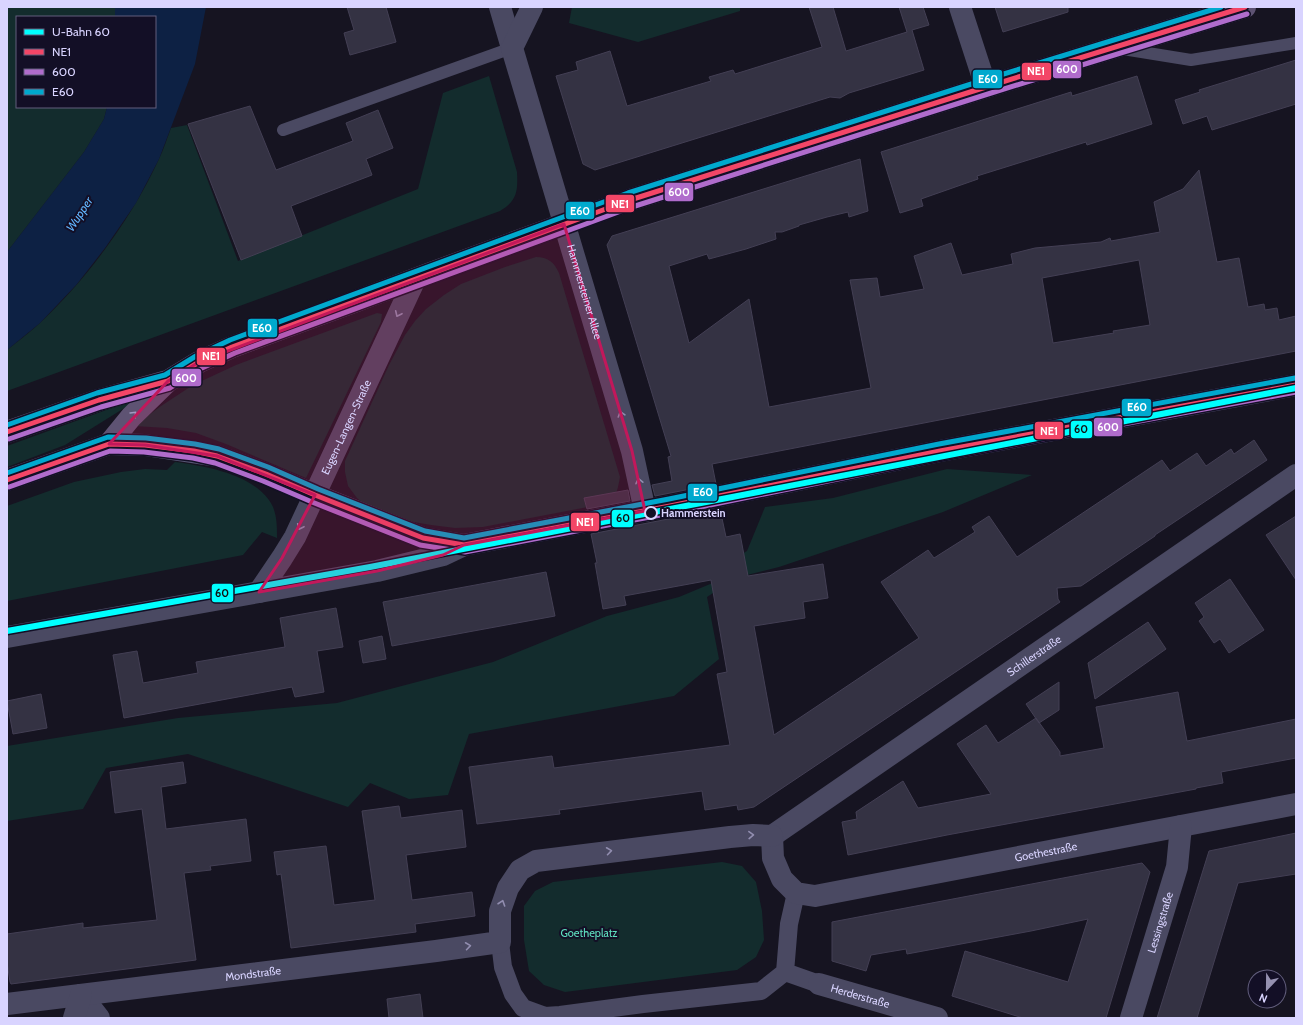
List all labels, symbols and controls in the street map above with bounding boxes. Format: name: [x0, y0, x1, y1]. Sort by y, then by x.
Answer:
legend: [16, 16, 156, 108]
text: U-Bahn 60: [52, 24, 110, 39]
text: NE1: [52, 44, 71, 59]
line badge: 600: [1052, 60, 1082, 79]
line badge: NE1: [1021, 62, 1052, 81]
text: 600: [1056, 62, 1078, 76]
text: 600: [52, 64, 76, 79]
text: NE1: [1027, 64, 1045, 78]
line badge: E60: [972, 69, 1003, 89]
text: E60: [978, 72, 998, 86]
text: E60: [52, 84, 74, 99]
line badge: 600: [664, 182, 694, 202]
text: 600: [668, 185, 690, 199]
water label: Wupper: [62, 193, 96, 234]
line badge: NE1: [605, 194, 635, 213]
text: NE1: [611, 197, 629, 211]
line badge: E60: [565, 201, 595, 220]
text: E60: [570, 204, 590, 218]
street label: Hammersteiner Allee: [564, 243, 605, 341]
one-way arrow: [395, 310, 403, 318]
line badge: E60: [247, 318, 278, 338]
text: E60: [252, 321, 272, 335]
line badge: NE1: [196, 347, 226, 366]
text: NE1: [202, 349, 220, 363]
line badge: 600: [171, 368, 202, 387]
text: 600: [175, 371, 197, 385]
street label: Eugen-Langen-Straße: [318, 377, 374, 477]
line badge: E60: [1121, 398, 1152, 417]
text: E60: [1127, 400, 1147, 414]
one-way arrow: [129, 411, 137, 419]
one-way arrow: [617, 411, 626, 418]
line badge: 600: [1093, 417, 1123, 437]
line badge: 60: [1070, 420, 1093, 439]
text: 600: [1097, 420, 1119, 434]
line badge: NE1: [1034, 421, 1064, 440]
text: 60: [1074, 422, 1088, 436]
text: NE1: [1040, 424, 1058, 438]
one-way arrow: [635, 478, 643, 484]
line badge: E60: [687, 483, 718, 502]
text: E60: [693, 485, 713, 499]
marker: Hammerstein: [644, 506, 658, 520]
place label: Hammerstein: [661, 506, 726, 520]
line badge: 60: [611, 509, 634, 528]
text: 60: [616, 511, 630, 525]
line badge: NE1: [570, 512, 600, 532]
text: NE1: [576, 515, 594, 529]
one-way arrow: [296, 523, 304, 530]
line badge: 60: [211, 583, 234, 603]
text: 60: [215, 586, 229, 600]
street label: Schillerstraße: [1004, 632, 1064, 679]
one-way arrow: [748, 831, 754, 840]
street label: Goethestraße: [1014, 839, 1079, 865]
one-way arrow: [606, 847, 613, 856]
street label: Lessingstraße: [1144, 890, 1176, 955]
one-way arrow: [498, 900, 506, 907]
park label: Goetheplatz: [560, 926, 618, 940]
one-way arrow: [465, 942, 471, 951]
street label: Mondstraße: [224, 963, 282, 984]
north arrow: [1247, 969, 1287, 1009]
street label: Herderstraße: [829, 981, 892, 1011]
text: N: [1257, 990, 1269, 1006]

